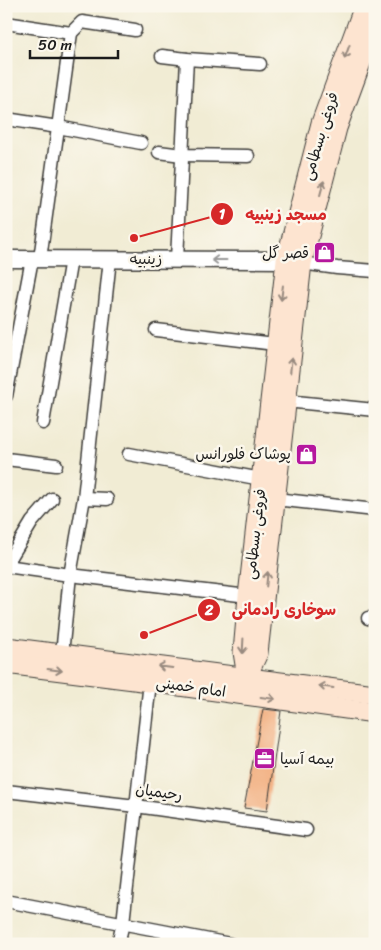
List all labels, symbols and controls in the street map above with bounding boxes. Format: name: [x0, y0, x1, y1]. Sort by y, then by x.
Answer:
scale bar: [30, 28, 118, 60]
text: 50 m: [38, 32, 73, 58]
one-way arrow: [342, 44, 351, 59]
street label: فروغی بسطامی: [294, 88, 346, 184]
one-way arrow: [317, 181, 327, 197]
callout: مسجد زینبیه: [210, 199, 336, 230]
text: مسجد زینبیه: [245, 200, 327, 229]
text: 1: [219, 201, 226, 227]
place label: قصر گل: [262, 240, 309, 266]
shop icon: قصر گل: [313, 241, 337, 265]
street label: زینبیه: [130, 246, 162, 272]
one-way arrow: [212, 255, 228, 265]
one-way arrow: [277, 284, 287, 300]
one-way arrow: [286, 357, 295, 373]
place label: پوشاک فلورانس: [195, 441, 291, 467]
shop icon: پوشاک فلورانس: [295, 442, 319, 466]
street label: فروغی بسطامی: [237, 487, 273, 581]
one-way arrow: [262, 571, 271, 587]
callout: سوخاری رادمانی: [196, 594, 346, 625]
text: سوخاری رادمانی: [232, 595, 336, 624]
text: 2: [204, 597, 214, 623]
one-way arrow: [239, 637, 248, 653]
one-way arrow: [158, 662, 174, 672]
one-way arrow: [46, 665, 62, 675]
street label: امام خمینی: [154, 669, 228, 705]
one-way arrow: [319, 682, 335, 692]
one-way arrow: [259, 693, 275, 703]
place label: بیمه آسیا: [280, 746, 334, 772]
office icon: بیمه آسیا: [252, 747, 276, 771]
street label: رحیمیان: [134, 776, 184, 808]

